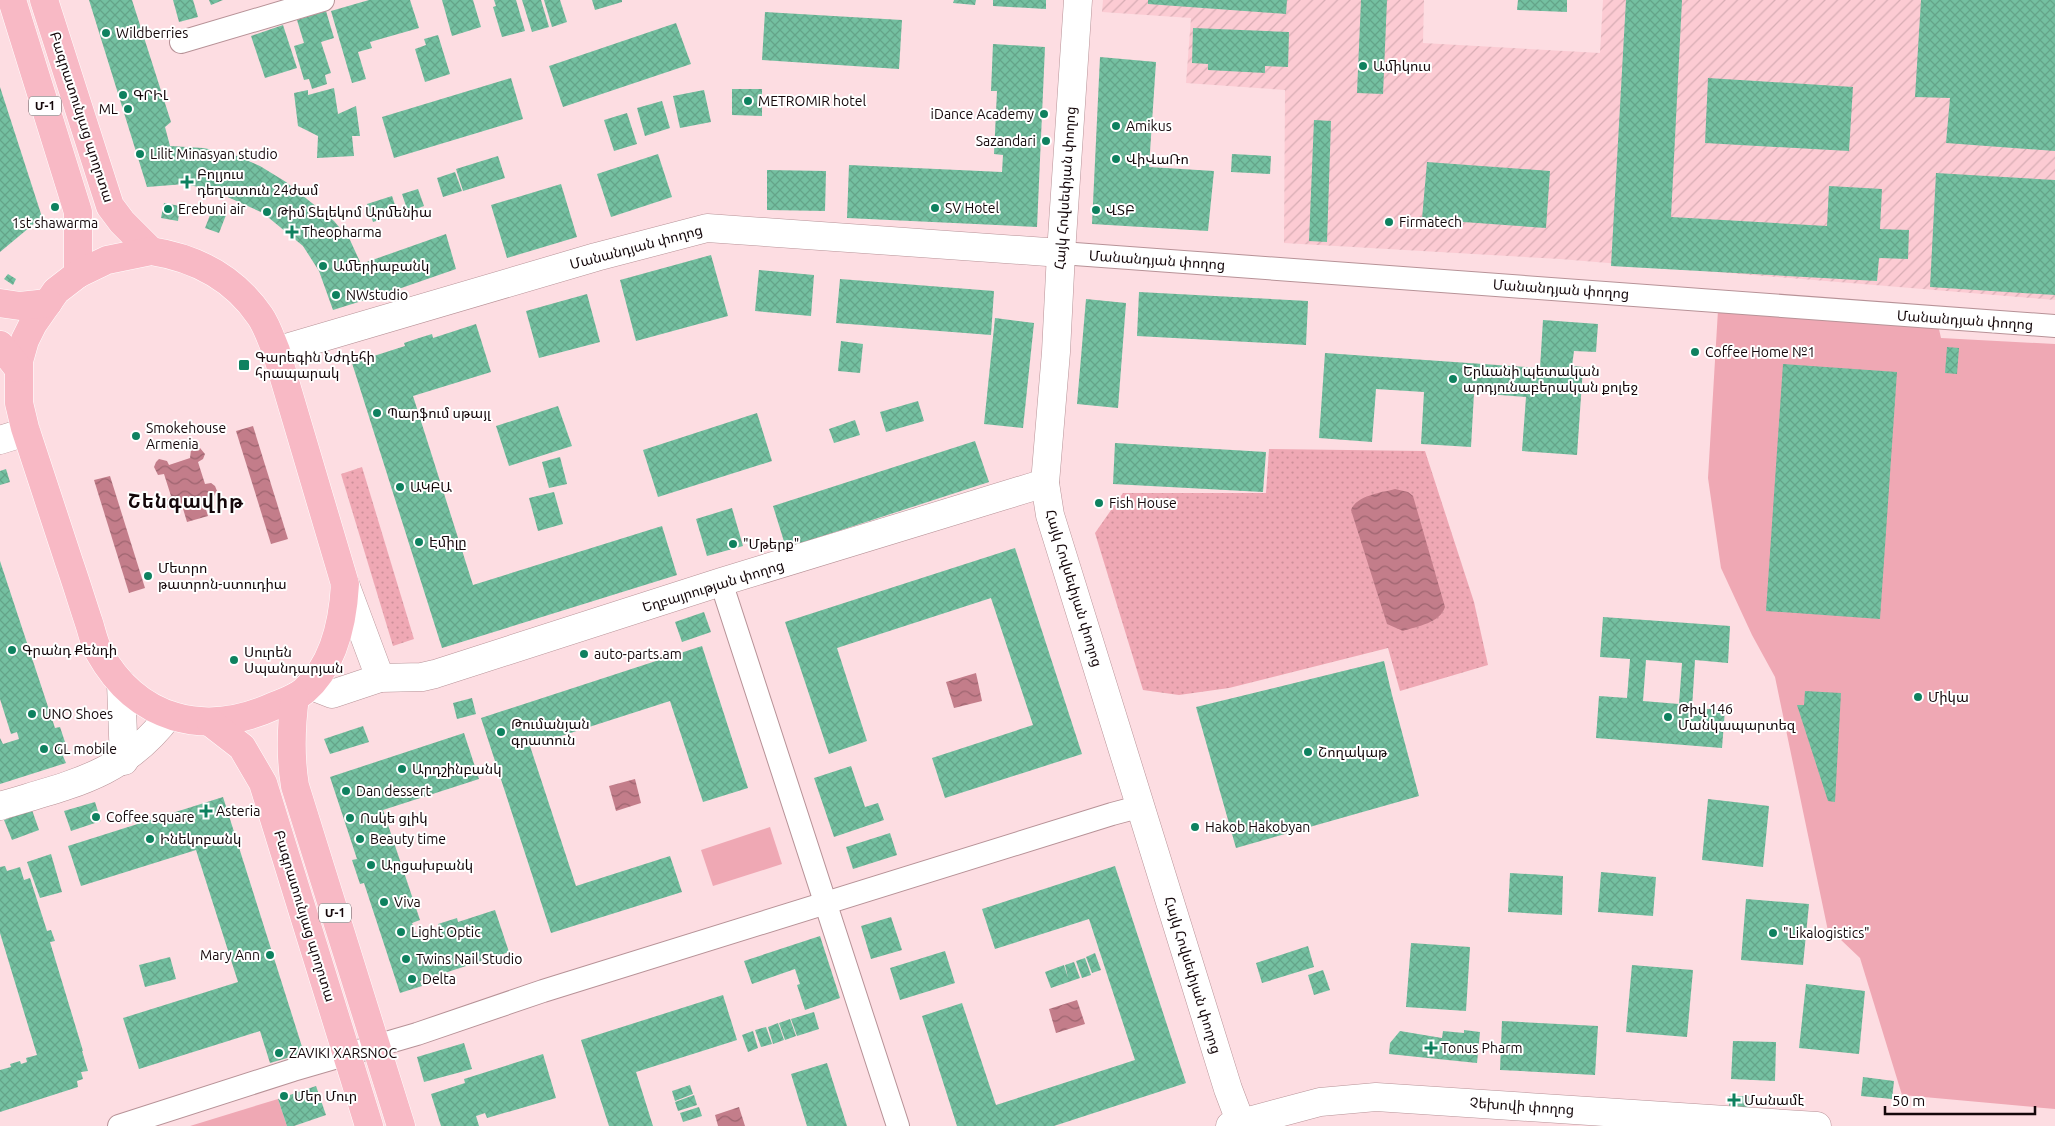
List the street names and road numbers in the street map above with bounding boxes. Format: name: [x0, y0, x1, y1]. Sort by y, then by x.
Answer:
street label: Բագրատունյաց պողոտա: [47, 30, 117, 204]
road number: Մ-1: [29, 96, 61, 115]
street label: Հայկ Հովսեփյան փողոց: [1051, 106, 1079, 270]
street label: Մանանդյան փողոց: [568, 222, 704, 272]
street label: Մանանդյան փողոց: [1088, 247, 1226, 273]
street label: Մանանդյան փողոց: [1492, 276, 1630, 302]
street label: Մանանդյան փողոց: [1896, 307, 2034, 333]
street label: Հայկ Հովսեփյան փողոց: [1042, 507, 1106, 669]
street label: Եղբայրության փողոց: [640, 557, 786, 615]
street label: Բագրատունյաց պողոտա: [271, 828, 339, 1004]
street label: Հայկ Հովսեփյան փողոց: [1161, 894, 1225, 1056]
road number: Մ-1: [319, 904, 351, 922]
street label: Չեխովի փողոց: [1469, 1094, 1575, 1118]

